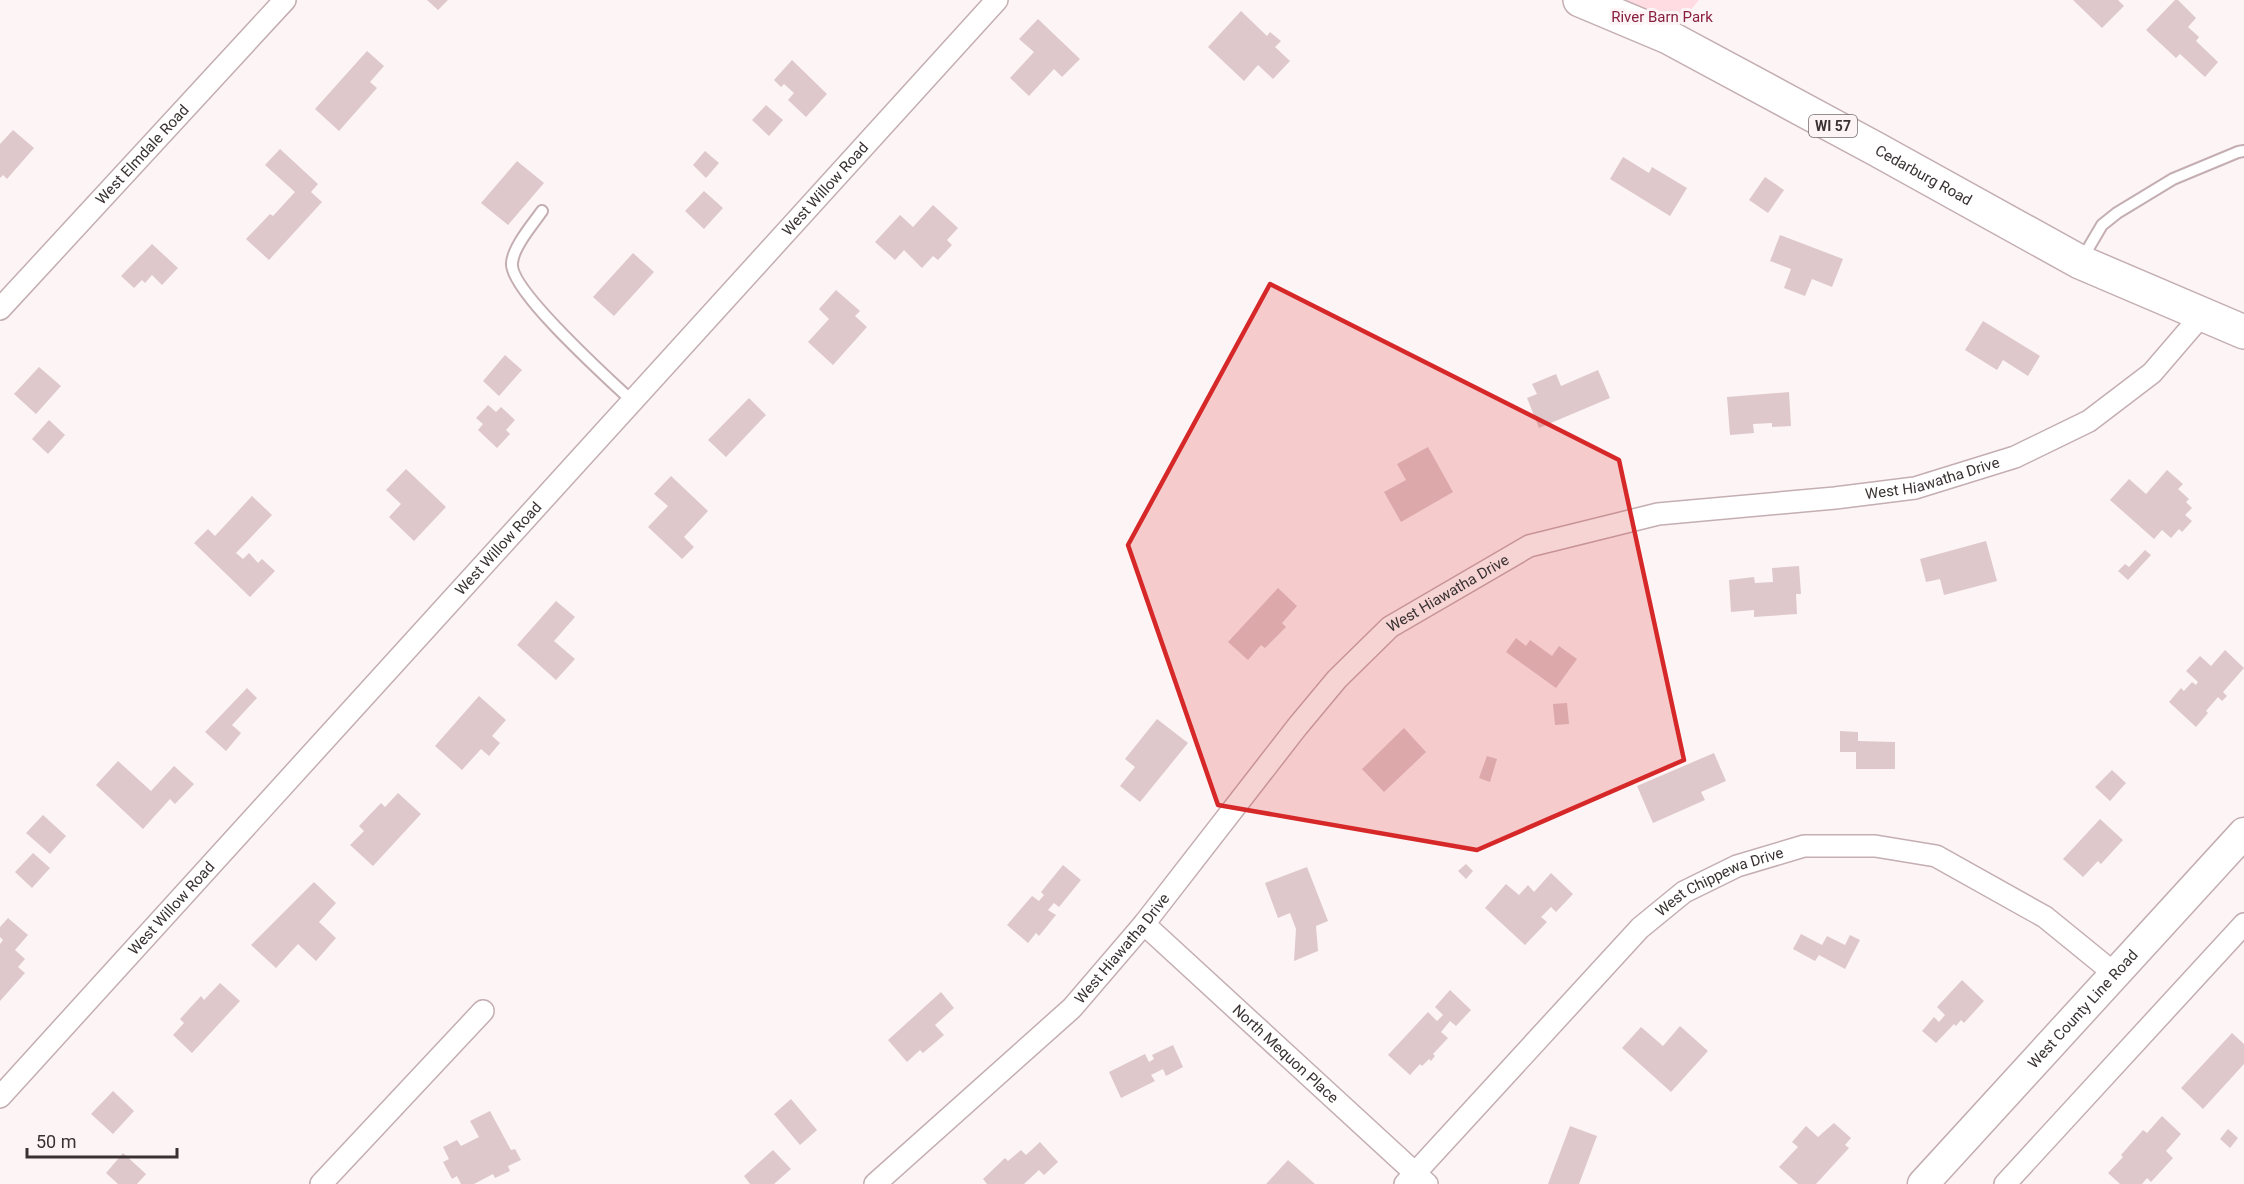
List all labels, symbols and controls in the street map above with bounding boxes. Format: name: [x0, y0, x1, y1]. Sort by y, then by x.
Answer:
park label: River Barn Park: [1611, 8, 1713, 26]
street label: West Elmdale Road: [92, 101, 193, 208]
road number: WI 57: [1809, 115, 1857, 137]
street label: West Willow Road: [778, 139, 872, 239]
street label: Cedarburg Road: [1872, 141, 1975, 209]
street label: West Hiawatha Drive: [1864, 453, 2002, 503]
street label: West Willow Road: [451, 498, 545, 599]
street label: West Hiawatha Drive: [1384, 551, 1512, 636]
street label: West Chippewa Drive: [1652, 844, 1786, 920]
street label: West Willow Road: [125, 858, 218, 959]
street label: West Hiawatha Drive: [1071, 890, 1173, 1007]
street label: West County Line Road: [2024, 946, 2142, 1072]
street label: North Mequon Place: [1229, 1001, 1342, 1107]
scale bar: [27, 1121, 177, 1159]
text: 50 m: [36, 1131, 76, 1152]

